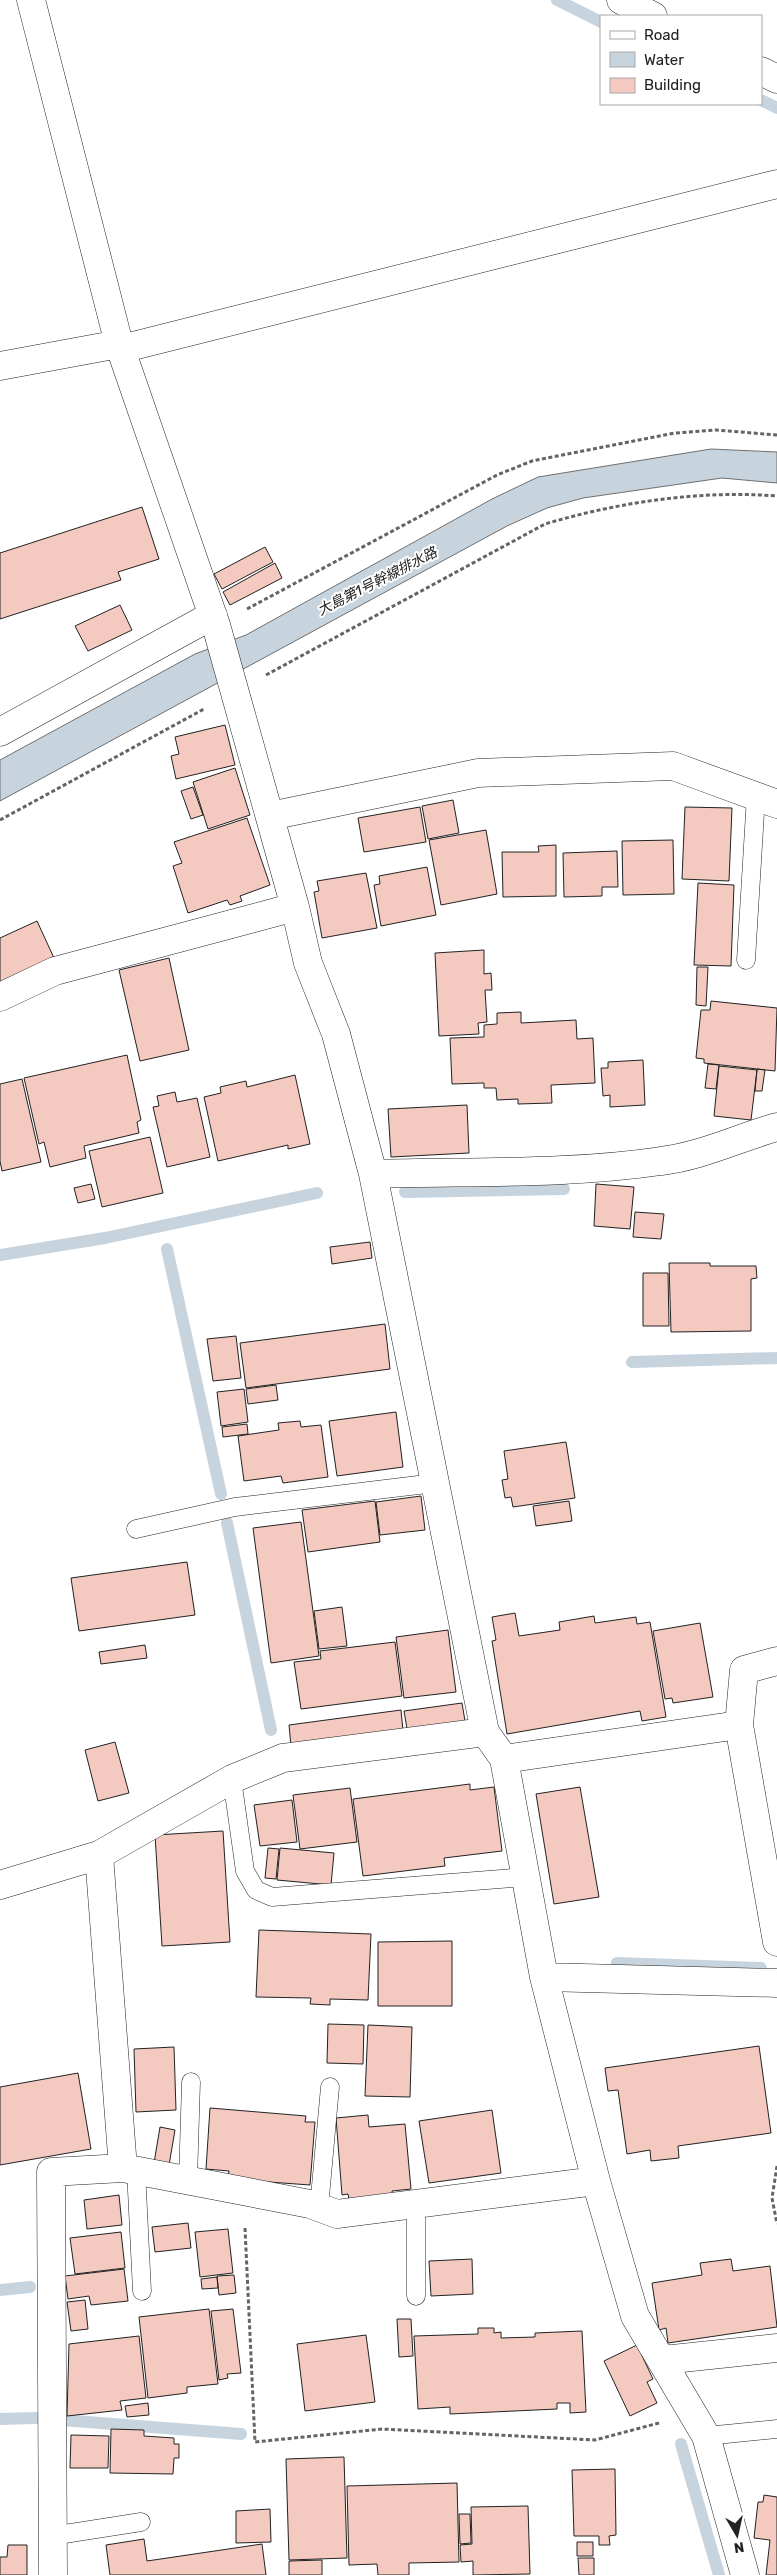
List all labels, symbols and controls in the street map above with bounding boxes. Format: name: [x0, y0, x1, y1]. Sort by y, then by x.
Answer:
legend: [600, 15, 762, 105]
text: Road: [644, 26, 680, 44]
text: Water: [644, 51, 684, 69]
text: Building: [644, 76, 701, 94]
water label: 大島第1号幹線排水路: [315, 543, 441, 619]
north arrow: [712, 2510, 762, 2560]
text: N: [733, 2538, 745, 2557]

